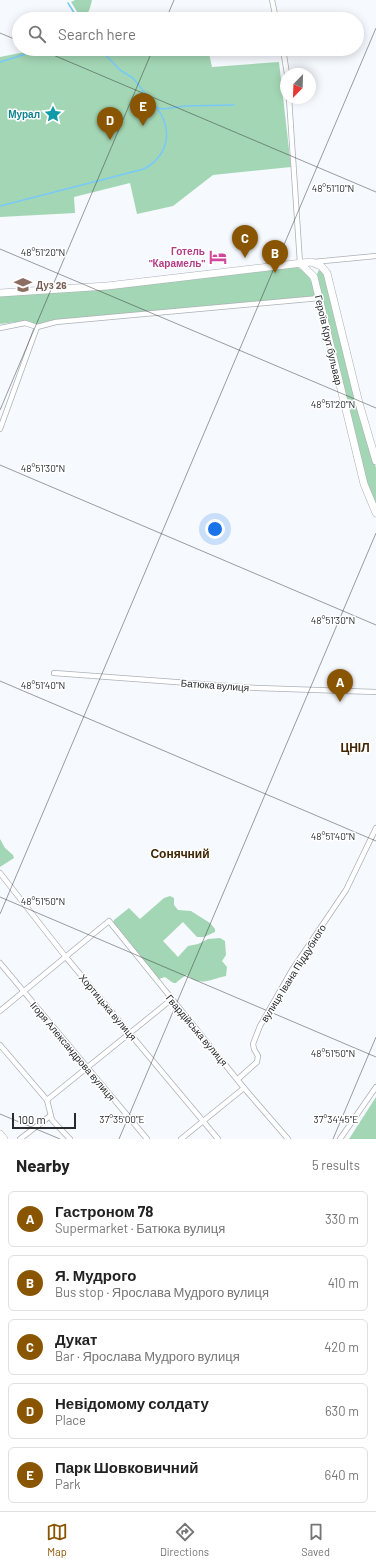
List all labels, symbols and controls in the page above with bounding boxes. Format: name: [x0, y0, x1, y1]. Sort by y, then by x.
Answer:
search box: [12, 12, 364, 56]
icon: search: [26, 23, 48, 45]
text: Search here: [58, 25, 136, 43]
north arrow: [280, 68, 316, 104]
pin: E: [130, 93, 156, 126]
place icon: Мурал: [43, 104, 63, 124]
pin: D: [97, 107, 123, 140]
place label: Мурал: [8, 108, 40, 120]
text: 48°51'10"N: [312, 182, 354, 194]
pin: C: [232, 225, 258, 258]
pin: B: [262, 240, 288, 273]
place label: Готель "Карамель": [149, 245, 205, 269]
text: 48°51'20"N: [21, 246, 65, 258]
hotel icon: Готель "Карамель": [208, 247, 228, 267]
school or university icon: Дуз 26: [13, 275, 33, 295]
place label: Дуз 26: [36, 279, 67, 291]
street label: Героїв Крут бульвар: [313, 294, 345, 387]
text: 48°51'20"N: [311, 398, 355, 410]
text: 48°51'30"N: [21, 462, 65, 474]
your location: [205, 519, 225, 539]
text: 48°51'30"N: [311, 614, 355, 626]
pin: A: [327, 669, 353, 702]
street label: Батюка вулиця: [180, 677, 250, 693]
text: 48°51'40"N: [21, 679, 65, 691]
district label: ЦНІЛ: [340, 740, 370, 755]
text: 48°51'40"N: [311, 830, 355, 842]
district label: Сонячний: [150, 846, 210, 860]
text: 48°51'50"N: [21, 895, 65, 907]
street label: вулиця Івана Піддубного: [258, 922, 328, 1024]
street label: Хортицька вулиця: [77, 971, 139, 1043]
street label: Гвардійська вулиця: [164, 992, 230, 1068]
street label: Ігоря Александрова вулиця: [28, 999, 118, 1103]
text: 48°51'50"N: [311, 1047, 355, 1059]
scale bar: [12, 1111, 76, 1130]
text: 100 m: [18, 1113, 46, 1126]
text: 37°35'00"E: [99, 1113, 145, 1125]
text: 37°34'45"E: [314, 1113, 358, 1125]
text: Nearby: [16, 1155, 70, 1175]
text: 5 results: [312, 1157, 360, 1173]
text: Гастроном 78: [55, 1202, 153, 1220]
text: A: [26, 1211, 34, 1227]
text: 330 m: [325, 1211, 359, 1227]
text: Supermarket · Батюка вулиця: [55, 1220, 225, 1236]
text: Я. Мудрого: [55, 1266, 136, 1284]
text: B: [26, 1275, 34, 1291]
text: 410 m: [328, 1275, 359, 1291]
text: Bus stop · Ярослава Мудрого вулиця: [55, 1284, 269, 1300]
text: Дукат: [55, 1330, 97, 1348]
text: C: [26, 1339, 34, 1355]
text: 420 m: [324, 1339, 359, 1355]
text: Bar · Ярослава Мудрого вулиця: [55, 1348, 240, 1364]
text: Невідомому солдату: [55, 1394, 209, 1412]
text: D: [26, 1403, 34, 1419]
text: 630 m: [325, 1403, 359, 1419]
text: Place: [55, 1412, 86, 1428]
text: Парк Шовковичний: [55, 1458, 198, 1476]
text: E: [26, 1467, 34, 1483]
text: 640 m: [324, 1467, 359, 1483]
text: Park: [55, 1476, 81, 1492]
tab: Map: [46, 1521, 68, 1558]
tab: Directions: [160, 1521, 209, 1558]
tab: Saved: [301, 1521, 330, 1558]

